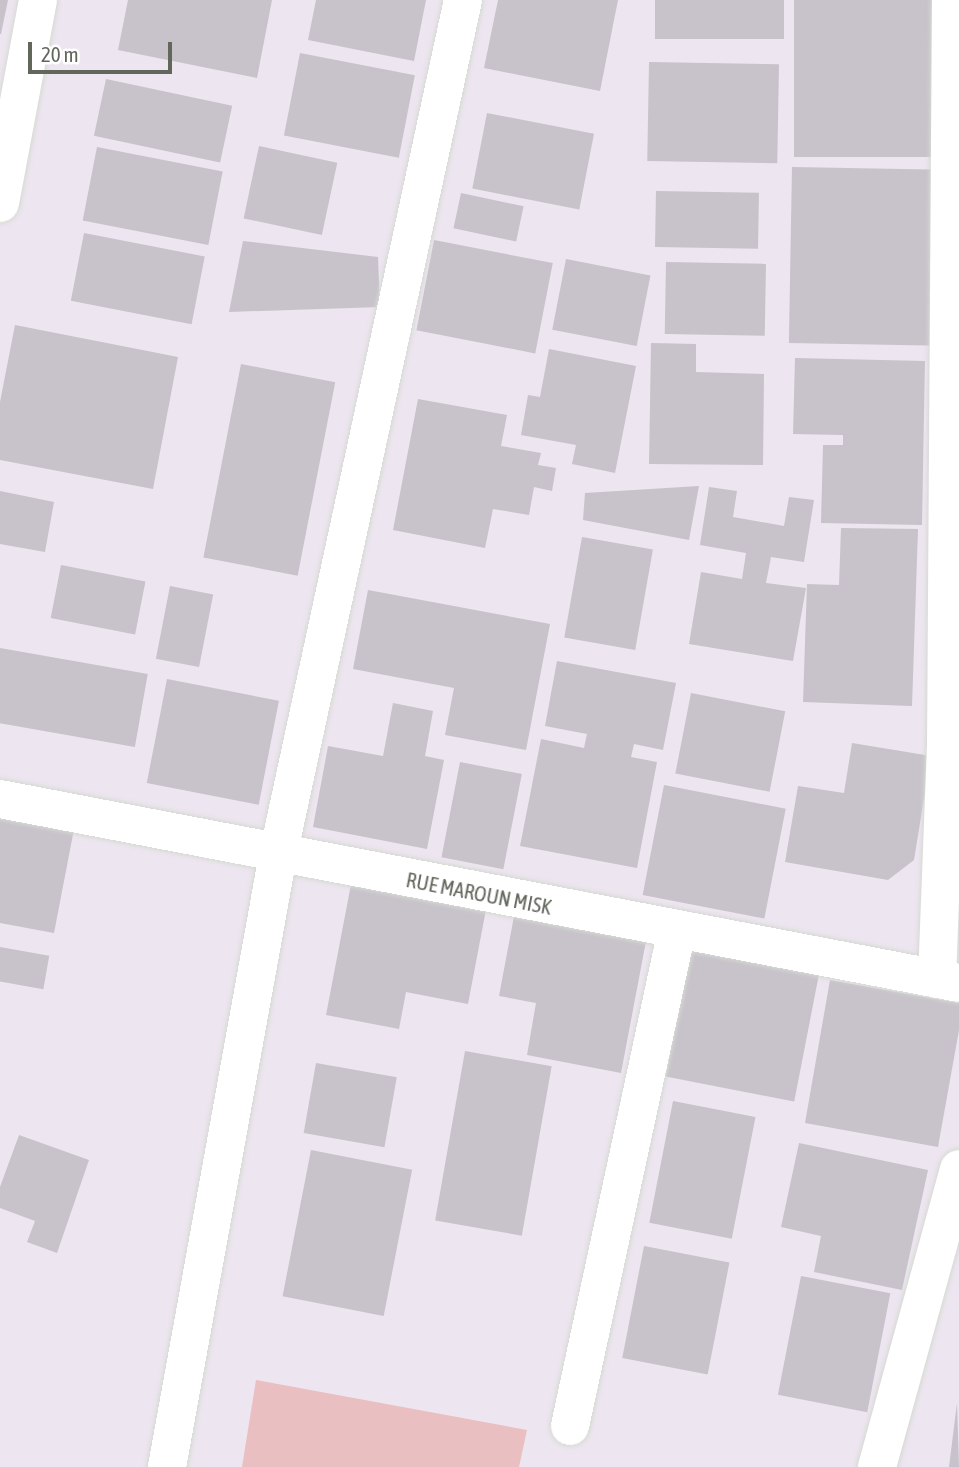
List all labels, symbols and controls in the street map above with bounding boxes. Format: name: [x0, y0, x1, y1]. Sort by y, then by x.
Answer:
scale bar: [32, 28, 175, 72]
text: 20 m: [41, 42, 79, 66]
street label: RUE MAROUN MISK: [404, 867, 554, 919]

